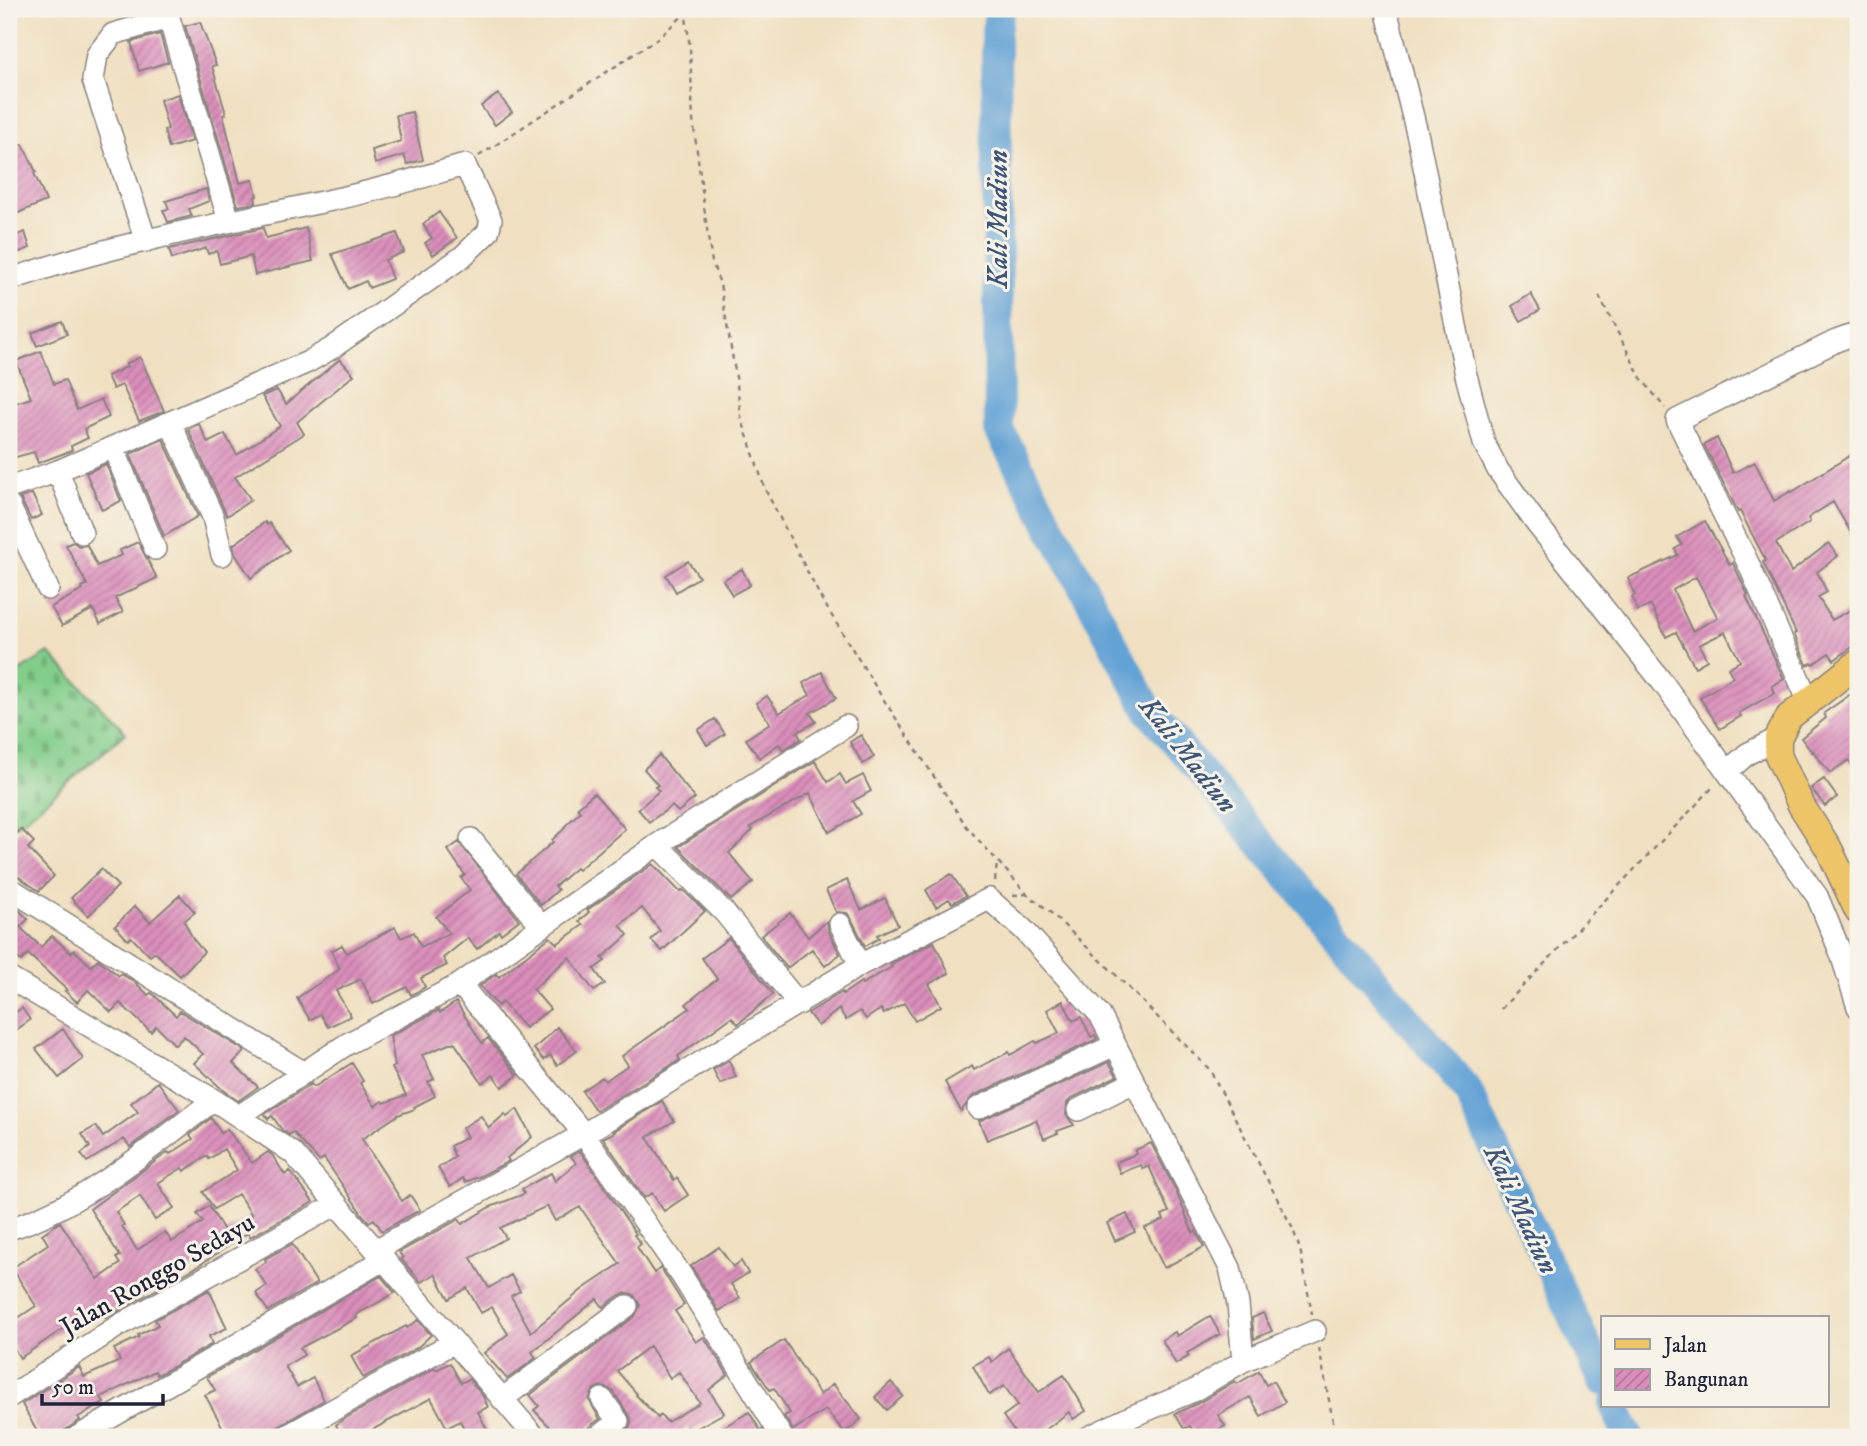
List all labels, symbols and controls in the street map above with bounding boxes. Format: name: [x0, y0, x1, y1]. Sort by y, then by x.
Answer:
water label: Kali Madiun: [981, 150, 1016, 289]
water label: Kali Madiun: [1131, 689, 1244, 820]
water label: Kali Madiun: [1475, 1139, 1566, 1280]
street label: Jalan Ronggo Sedayu: [53, 1206, 261, 1345]
legend: [1601, 1316, 1828, 1408]
text: Jalan: [1662, 1333, 1707, 1359]
scale bar: [42, 1362, 163, 1406]
text: Bangunan: [1664, 1367, 1748, 1393]
text: 50 m: [52, 1375, 94, 1401]

